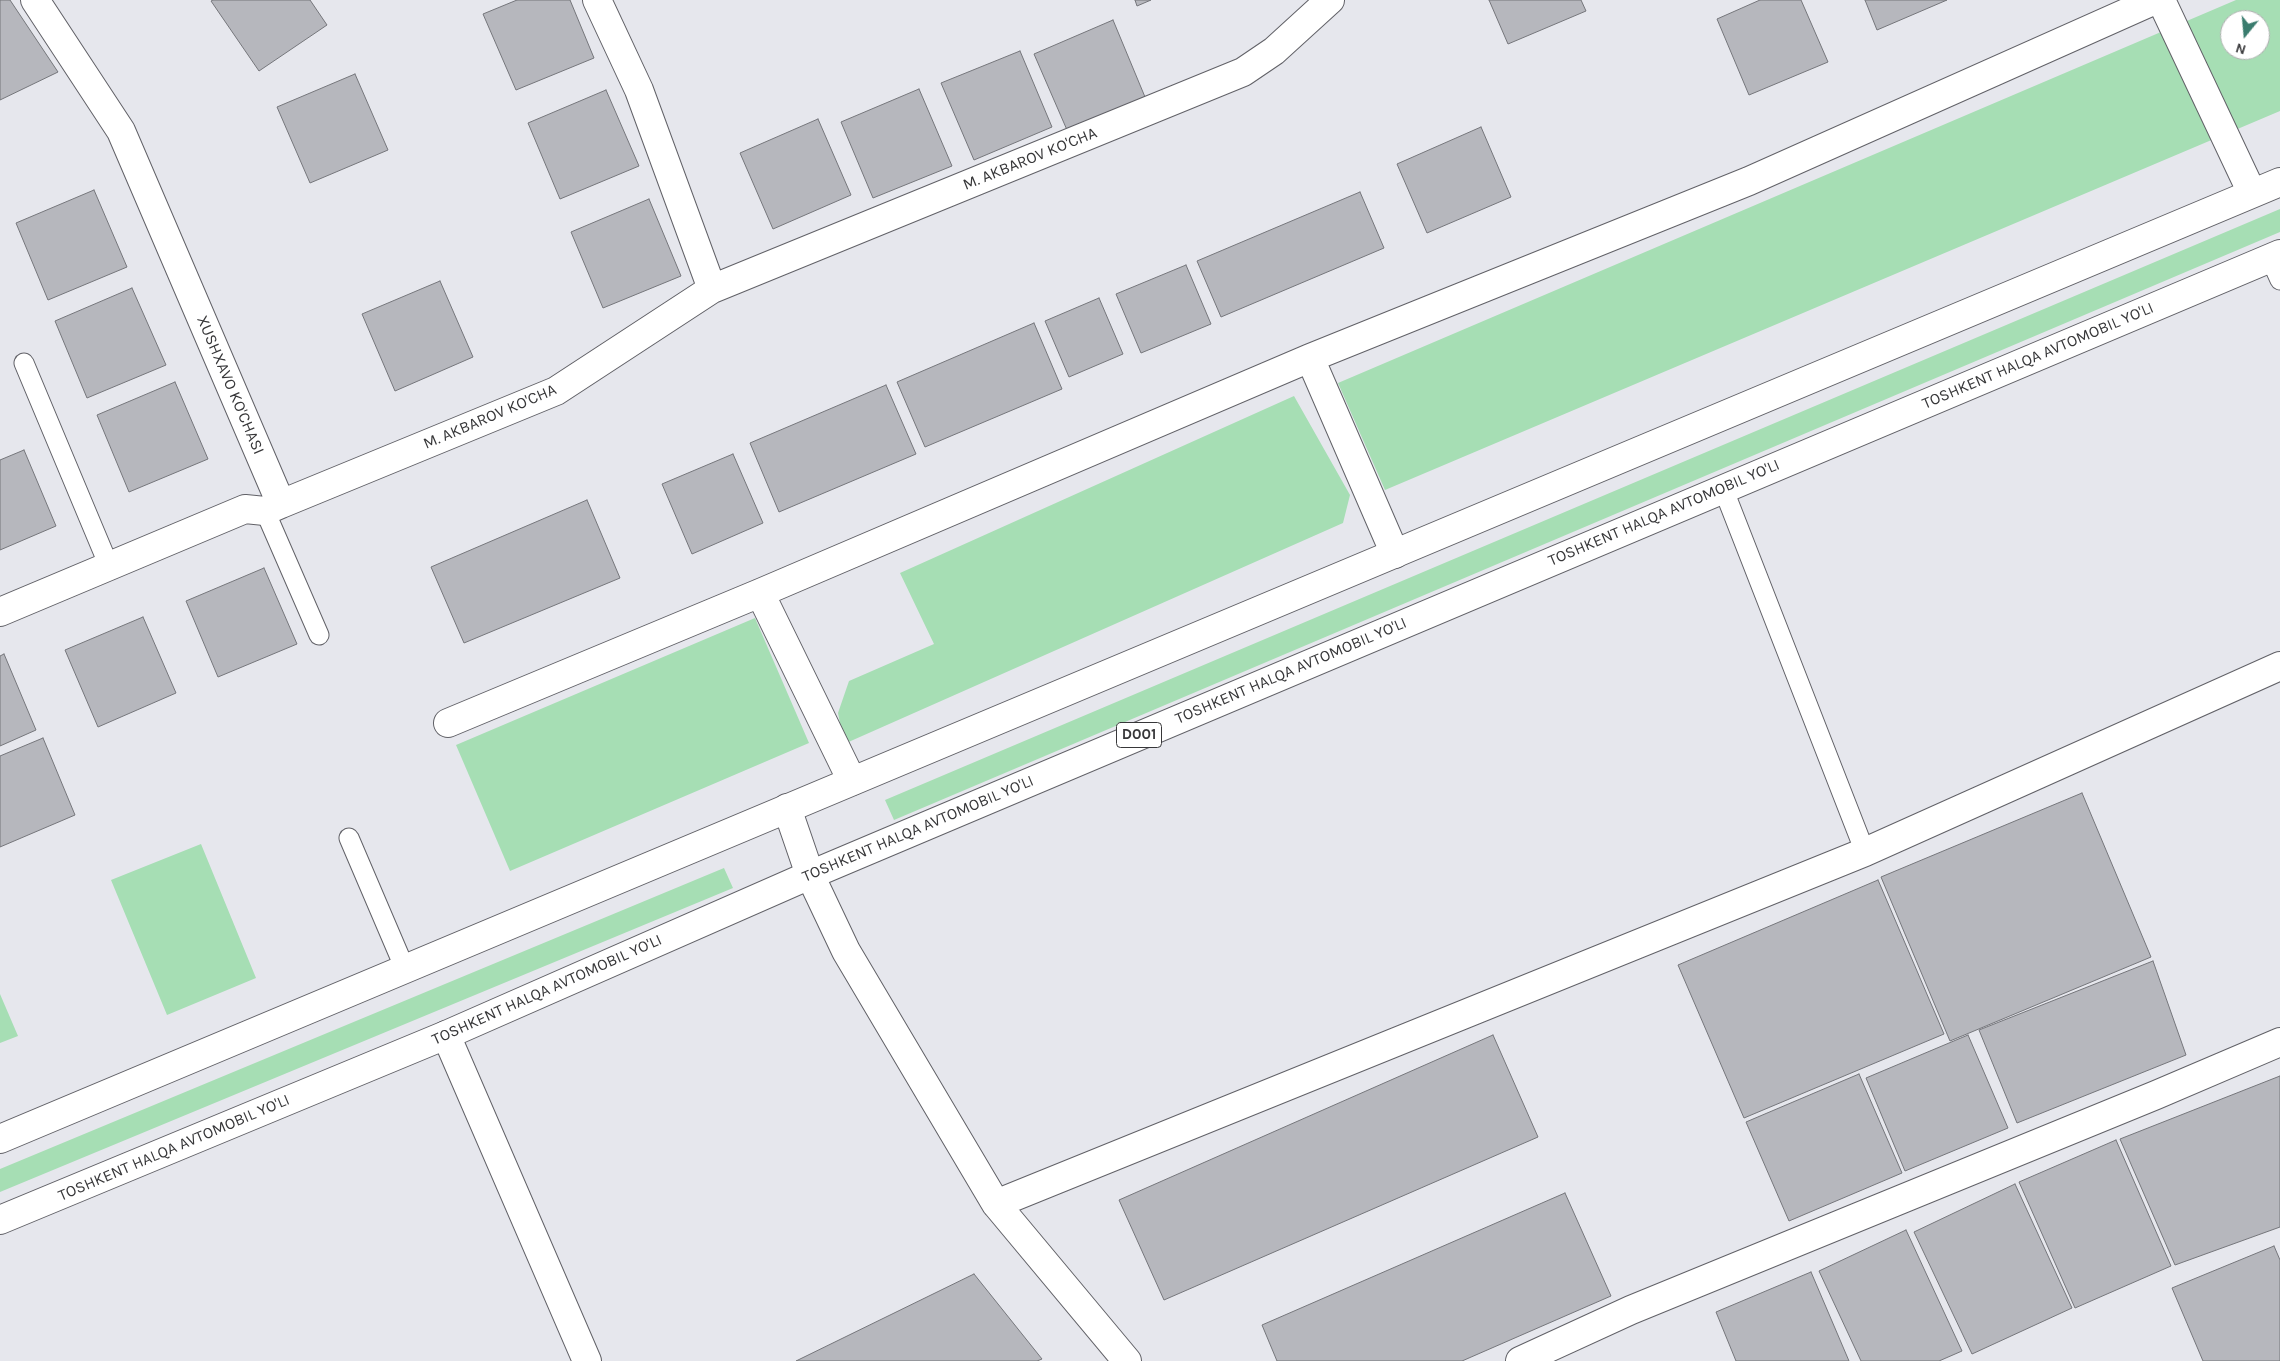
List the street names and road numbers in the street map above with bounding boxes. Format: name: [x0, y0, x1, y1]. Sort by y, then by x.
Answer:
street label: M. AKBAROV KO'CHA: [960, 123, 1100, 195]
street label: TOSHKENT HALQA AVTOMOBIL YO'LI: [1919, 298, 2157, 414]
street label: XUSHXAVO KO'CHASI: [192, 313, 268, 457]
street label: M. AKBAROV KO'CHA: [420, 380, 560, 454]
street label: TOSHKENT HALQA AVTOMOBIL YO'LI: [1545, 455, 1783, 571]
street label: TOSHKENT HALQA AVTOMOBIL YO'LI: [1172, 613, 1410, 729]
road number: D001: [1116, 722, 1162, 748]
street label: TOSHKENT HALQA AVTOMOBIL YO'LI: [799, 771, 1037, 887]
street label: TOSHKENT HALQA AVTOMOBIL YO'LI: [429, 930, 665, 1050]
street label: TOSHKENT HALQA AVTOMOBIL YO'LI: [55, 1090, 293, 1206]

